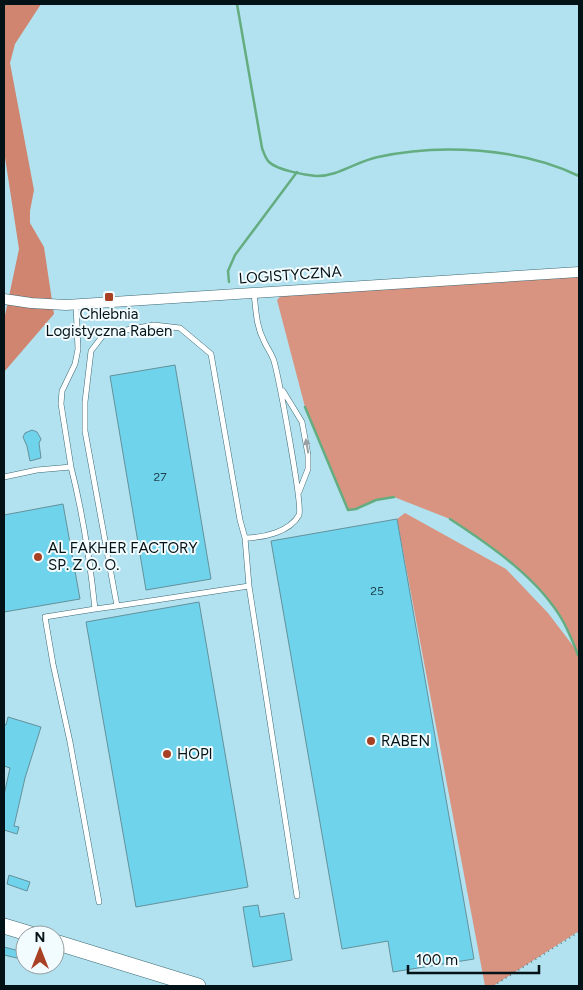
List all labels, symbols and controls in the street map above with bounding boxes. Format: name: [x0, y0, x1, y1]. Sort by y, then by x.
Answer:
street label: LOGISTYCZNA: [238, 262, 342, 288]
marker: Chlebnia Logistyczna Raben: [103, 291, 115, 303]
place label: Chlebnia Logistyczna Raben: [46, 305, 172, 340]
one-way arrow: [302, 438, 310, 454]
house number: 27: [153, 470, 167, 484]
place label: AL FAKHER FACTORY SP. Z O. O.: [48, 539, 198, 574]
marker: AL FAKHER FACTORY SP. Z O. O.: [32, 551, 44, 563]
house number: 25: [370, 584, 384, 598]
place label: RABEN: [381, 732, 430, 750]
marker: RABEN: [365, 735, 377, 747]
place label: HOPI: [177, 745, 213, 763]
marker: HOPI: [161, 748, 173, 760]
north arrow: [15, 925, 65, 975]
text: N: [35, 929, 45, 946]
scale bar: [408, 942, 539, 974]
text: 100 m: [416, 951, 458, 969]

